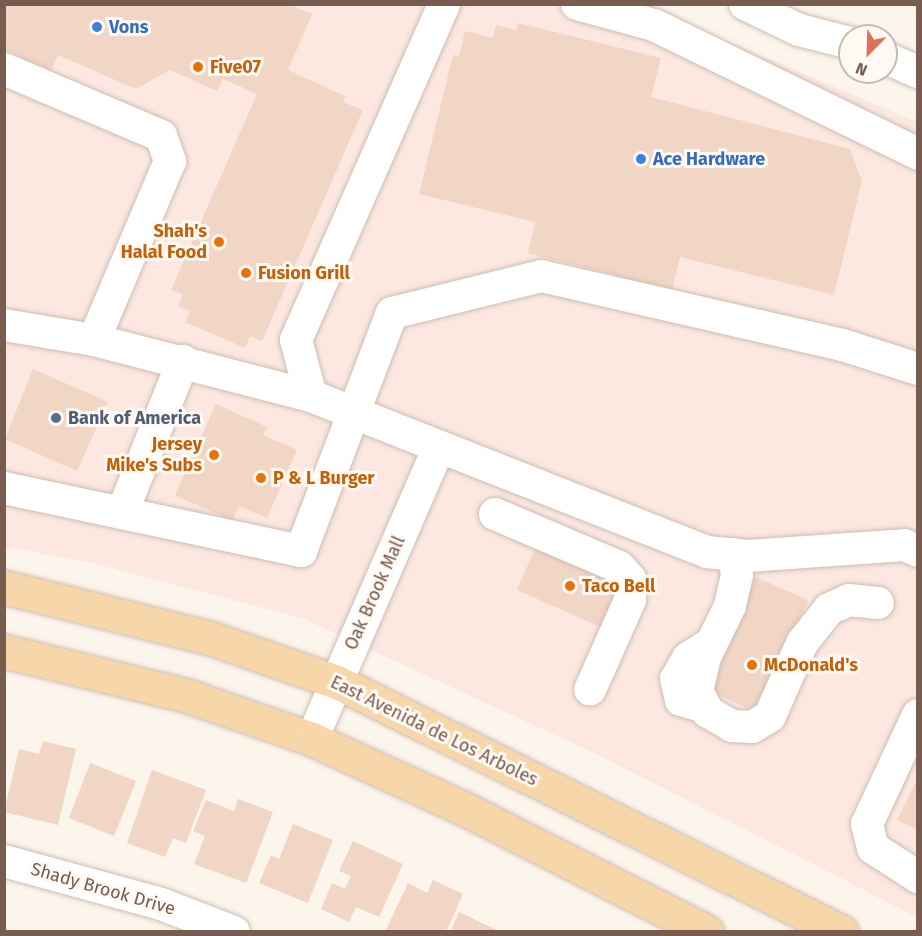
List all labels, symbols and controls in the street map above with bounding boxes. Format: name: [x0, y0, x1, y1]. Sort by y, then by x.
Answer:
place label: Vons: [109, 16, 148, 38]
marker: Vons: [90, 20, 104, 34]
north arrow: [838, 24, 898, 84]
place label: Five07: [210, 56, 261, 78]
text: N: [853, 58, 870, 80]
marker: Five07: [191, 60, 205, 74]
place label: Ace Hardware: [653, 148, 765, 170]
marker: Ace Hardware: [634, 152, 648, 166]
place label: Shah's Halal Food: [121, 221, 207, 264]
marker: Shah's Halal Food: [212, 235, 226, 249]
place label: Fusion Grill: [258, 262, 350, 284]
marker: Fusion Grill: [239, 266, 253, 280]
place label: Bank of America: [68, 407, 201, 429]
marker: Bank of America: [49, 411, 63, 425]
place label: Jersey Mike's Subs: [106, 434, 202, 476]
marker: Jersey Mike's Subs: [207, 448, 221, 462]
place label: P & L Burger: [273, 467, 375, 489]
marker: P & L Burger: [254, 471, 268, 485]
street label: Oak Brook Mall: [340, 533, 410, 653]
place label: Taco Bell: [582, 575, 655, 597]
marker: Taco Bell: [563, 579, 577, 593]
place label: McDonald's: [764, 654, 858, 676]
marker: McDonald's: [745, 658, 759, 672]
street label: East Avenida de Los Arboles: [327, 671, 541, 791]
street label: Shady Brook Drive: [28, 858, 178, 920]

